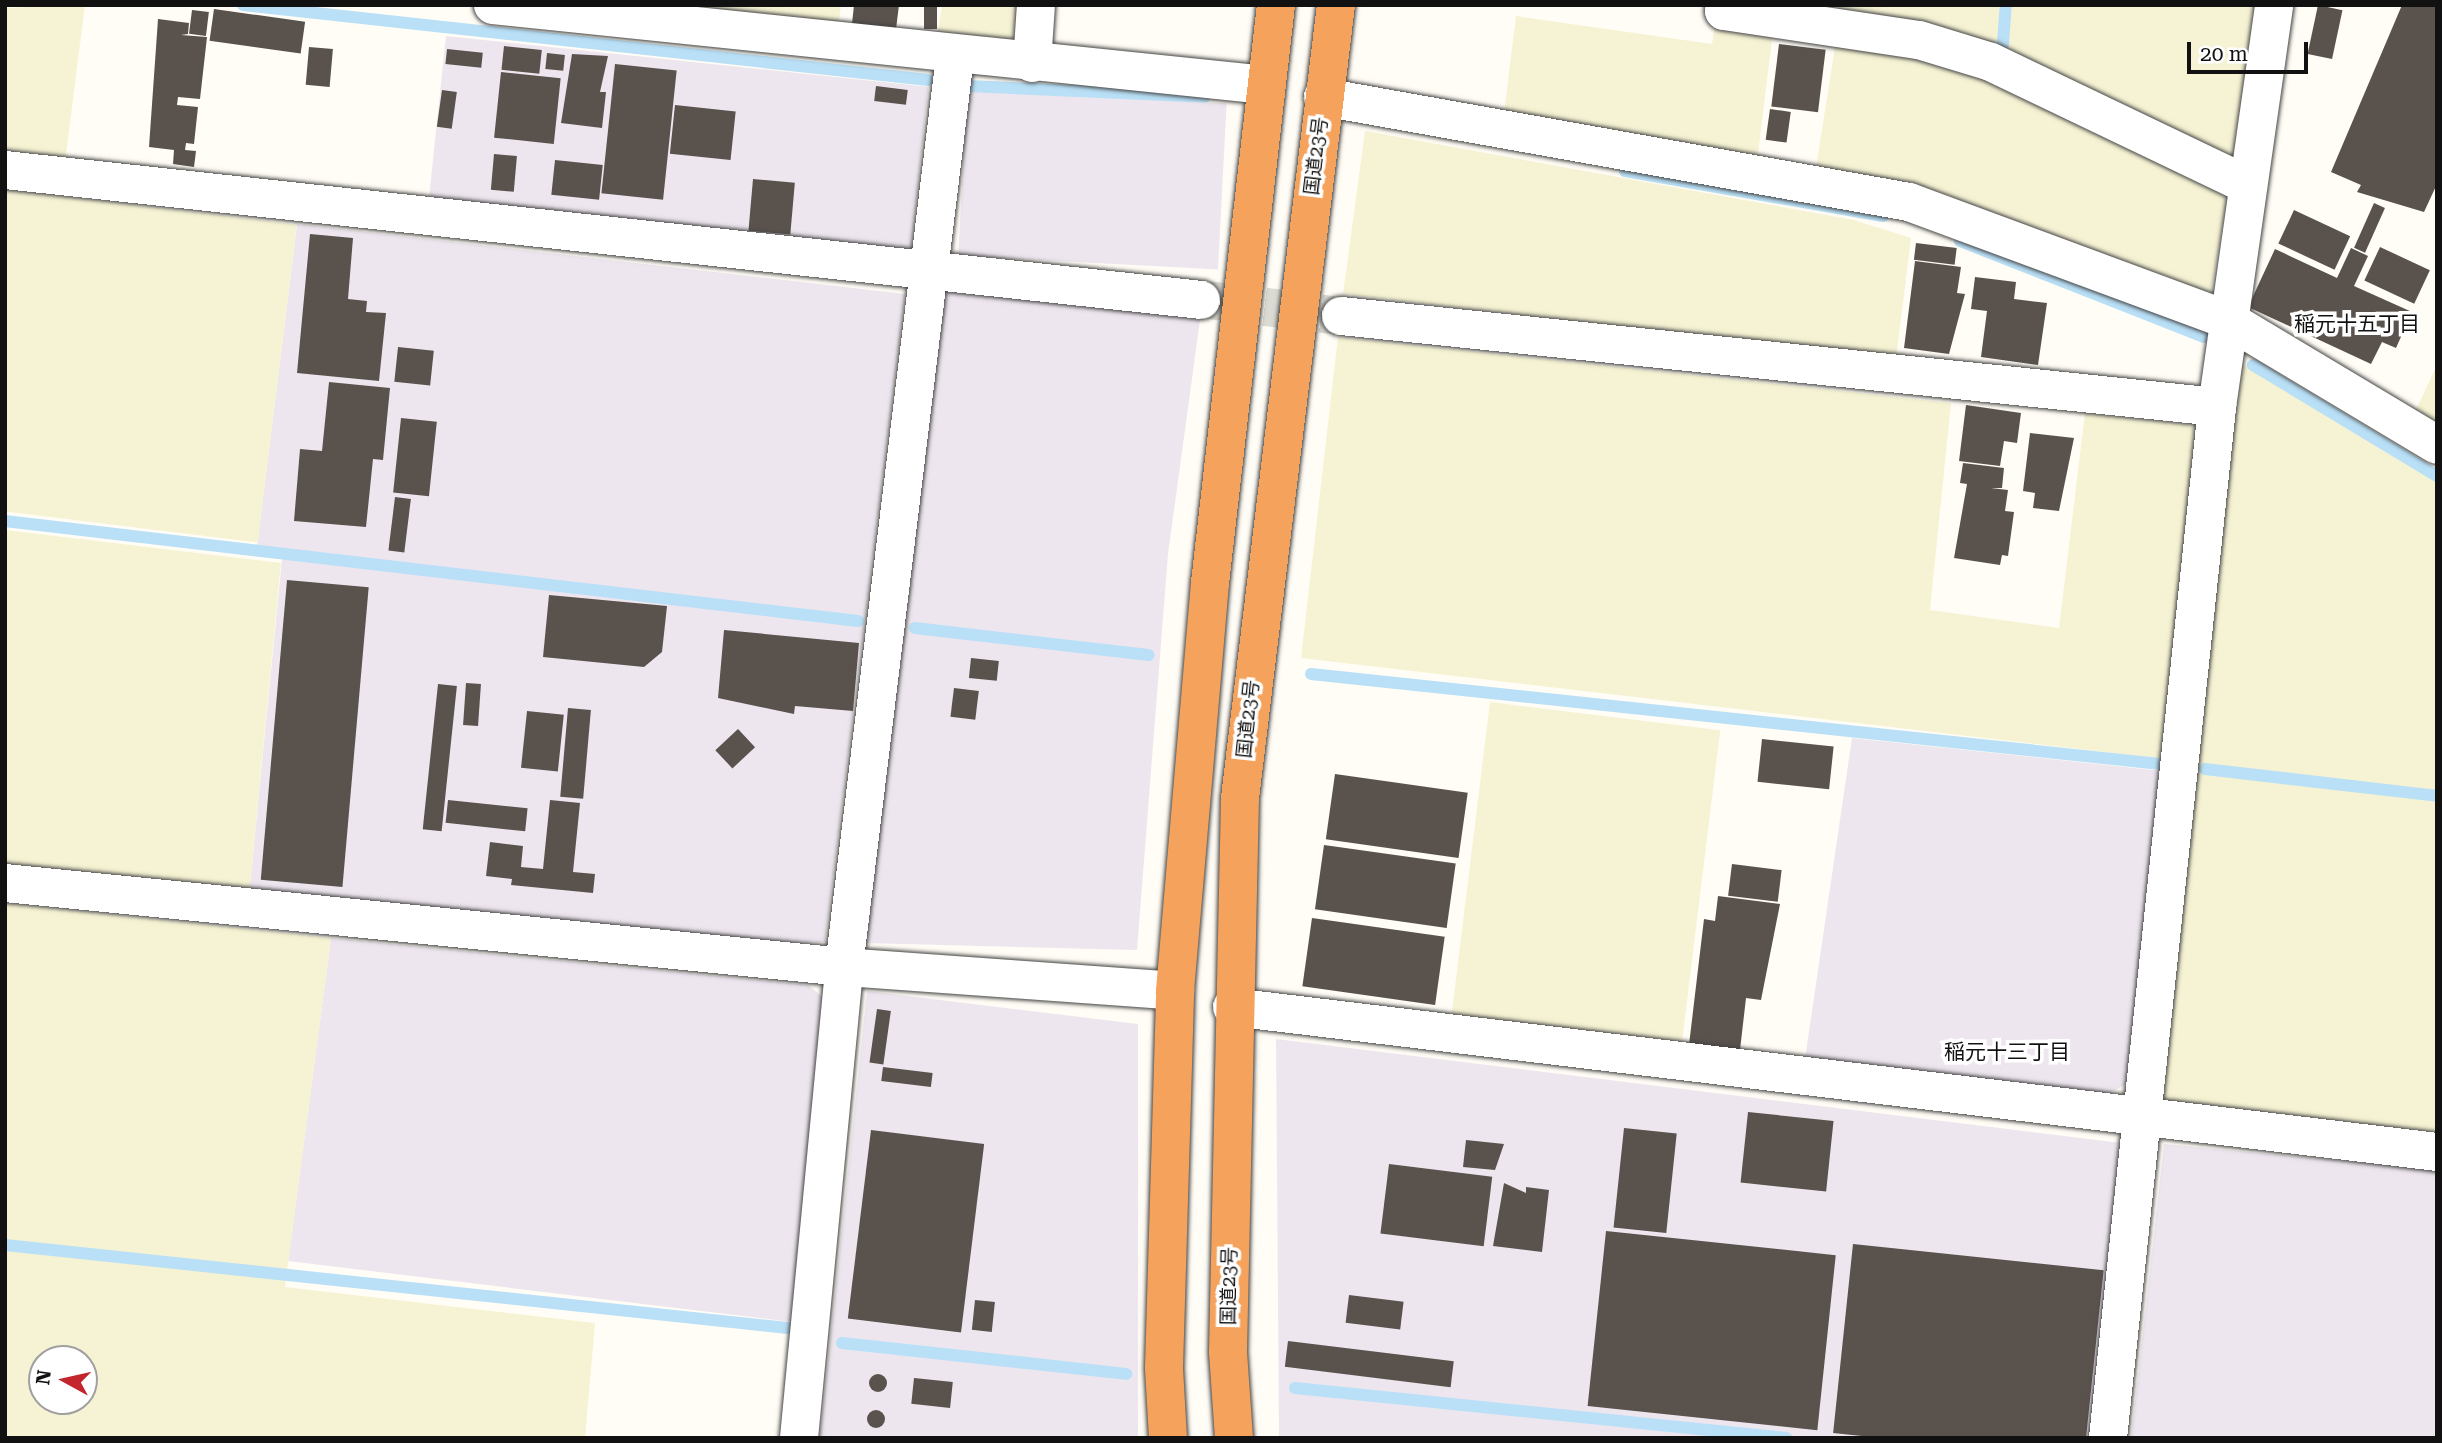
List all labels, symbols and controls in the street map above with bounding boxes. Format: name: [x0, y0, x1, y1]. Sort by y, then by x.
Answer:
scale bar: [2190, 28, 2311, 72]
text: 20 m: [2200, 42, 2248, 66]
street label: 国道23号: [1300, 116, 1332, 196]
district label: 稲元十五丁目: [2294, 311, 2420, 337]
street label: 国道23号: [1233, 679, 1263, 759]
district label: 稲元十三丁目: [1944, 1039, 2070, 1065]
street label: 国道23号: [1217, 1247, 1241, 1325]
north arrow: [28, 1345, 98, 1415]
text: N: [31, 1368, 56, 1386]

